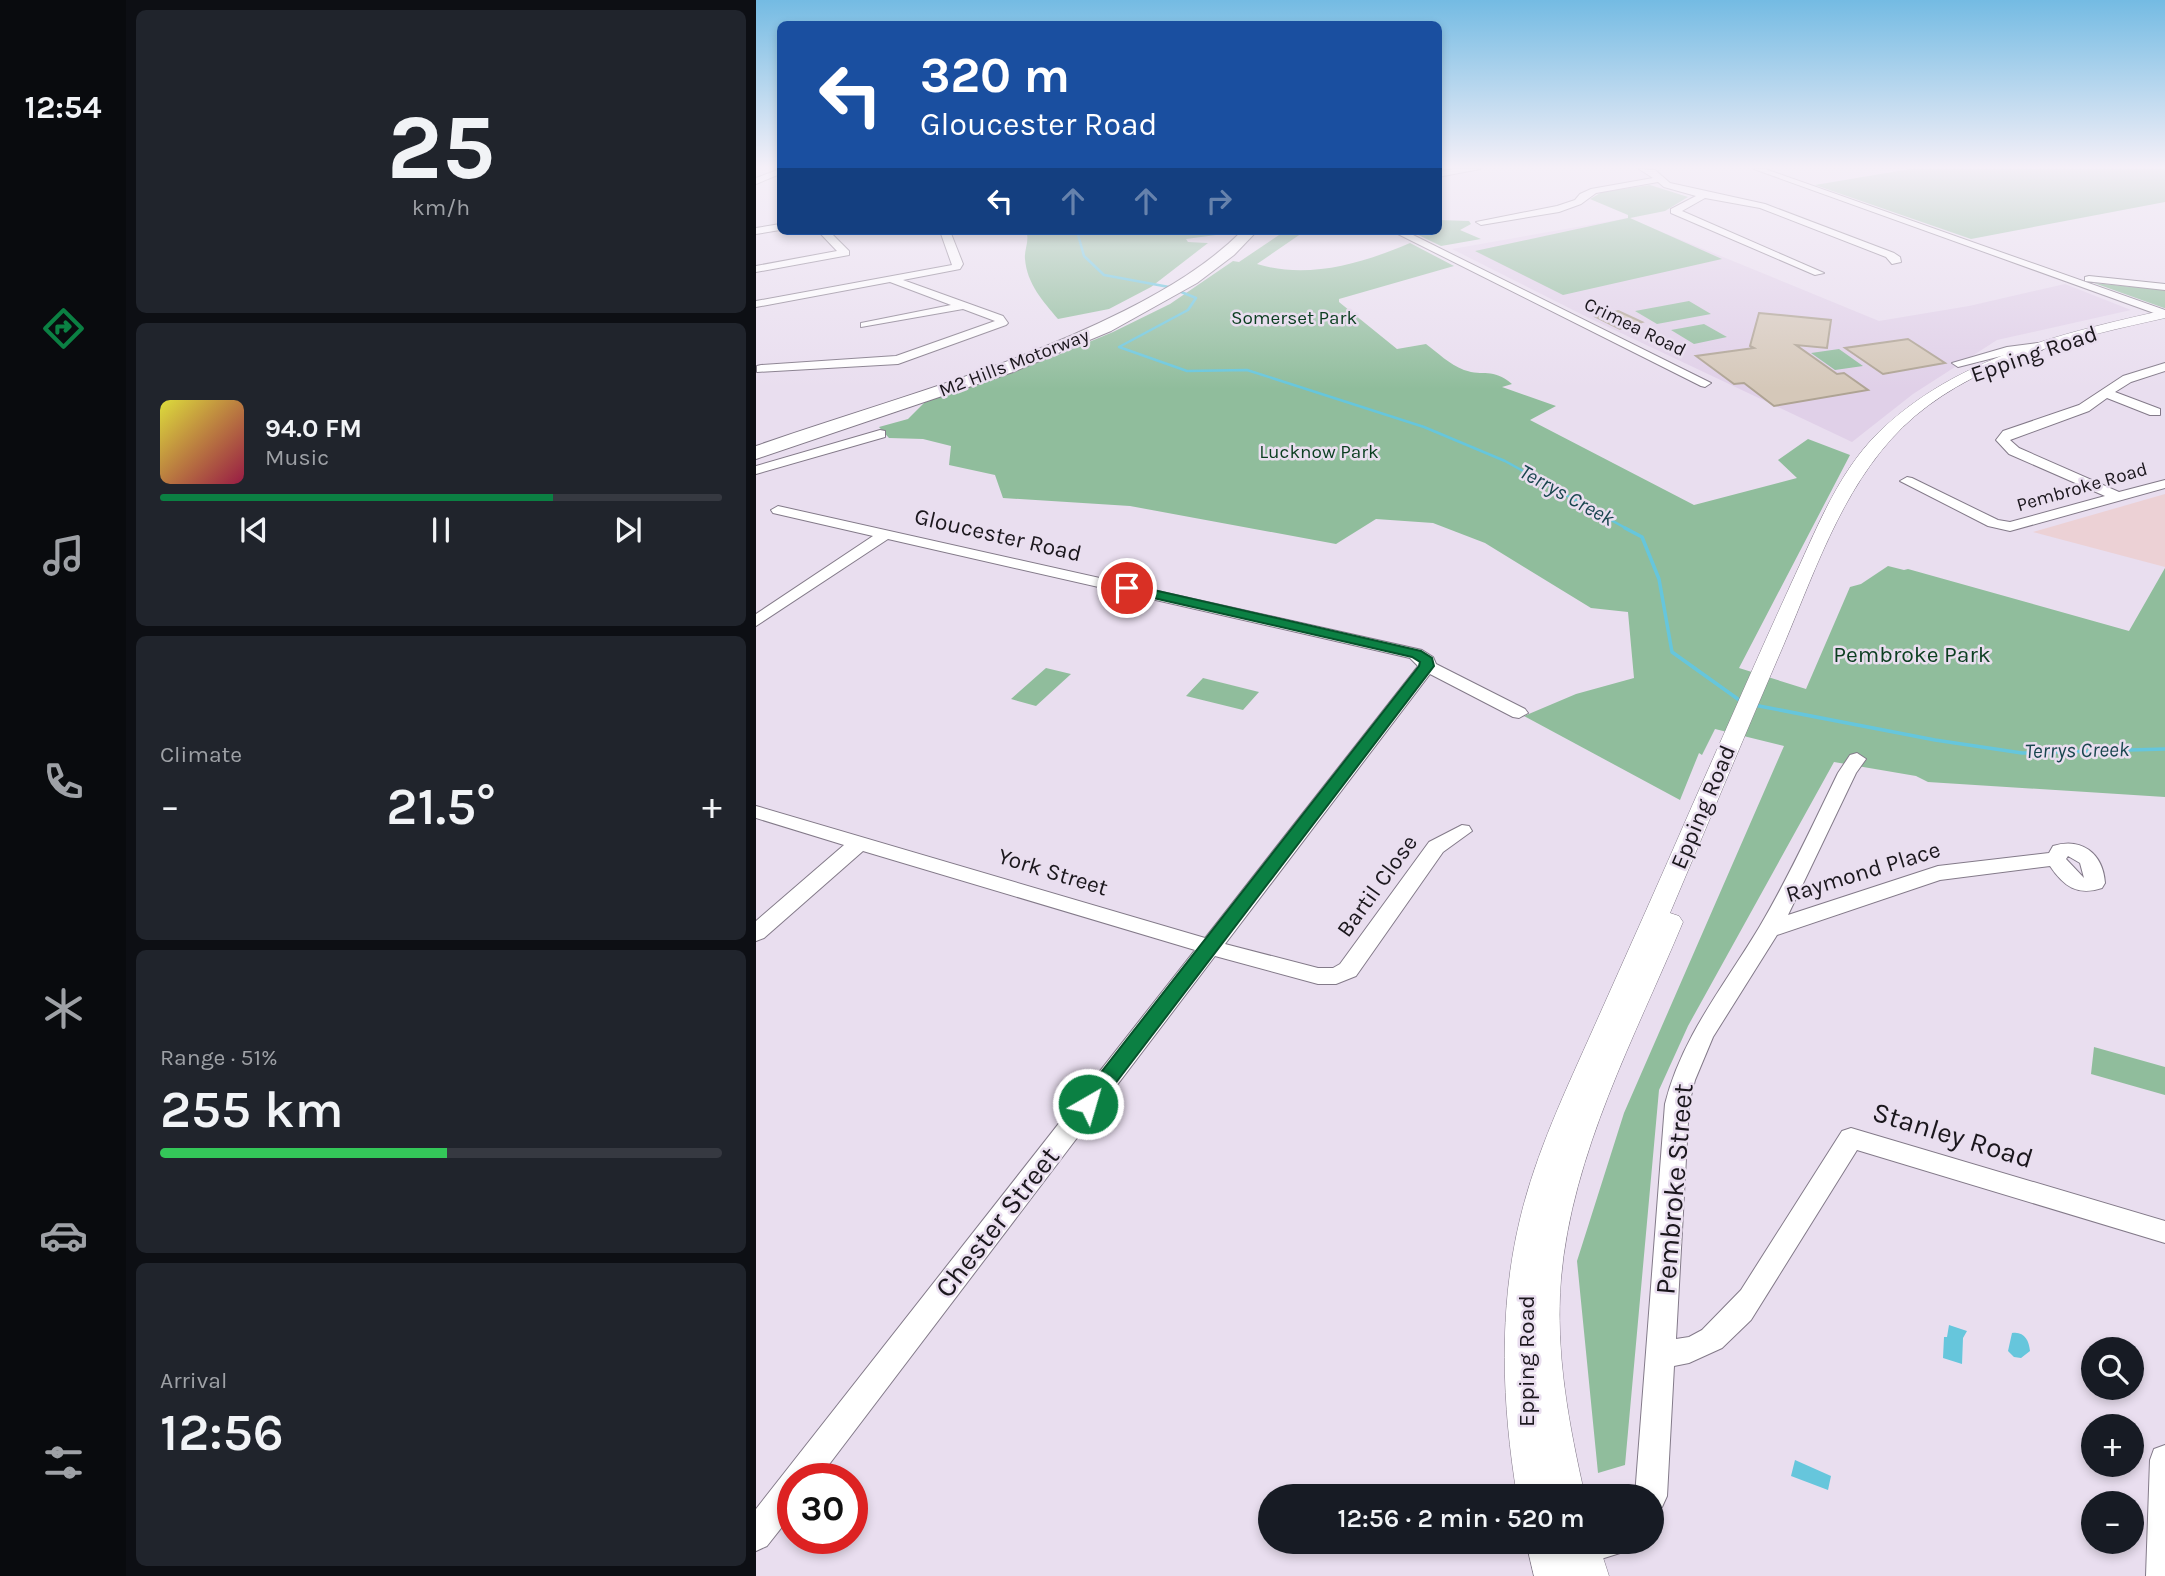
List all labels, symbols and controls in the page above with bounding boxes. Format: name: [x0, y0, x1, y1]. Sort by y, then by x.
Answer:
text: 320 m: [920, 47, 1070, 104]
icon: left: [805, 49, 896, 140]
text: 12:54: [24, 89, 102, 126]
text: 25: [387, 95, 495, 201]
text: Gloucester Road: [920, 106, 1158, 143]
icon: left: [981, 182, 1019, 220]
icon: ahead: [1054, 182, 1092, 220]
icon: ahead: [1127, 182, 1165, 220]
icon: right: [1200, 182, 1238, 220]
text: km/h: [412, 194, 470, 221]
street label: Crimea Road: [1581, 293, 1689, 361]
icon: directions: [39, 304, 88, 353]
park label: Somerset Park: [1231, 307, 1357, 329]
street label: Epping Road: [1967, 320, 2101, 388]
street label: M2 Hills Motorway: [936, 324, 1092, 402]
text: 94.0 FM: [265, 413, 362, 444]
park label: Lucknow Park: [1259, 441, 1379, 463]
text: Music: [265, 444, 329, 471]
street label: Pembroke Road: [2014, 458, 2150, 516]
water label: Terrys Creek: [1515, 459, 1619, 531]
street label: Gloucester Road: [912, 503, 1084, 567]
icon: previous: [235, 511, 273, 549]
icon: pause: [422, 511, 460, 549]
icon: next: [609, 511, 647, 549]
icon: music: [39, 531, 88, 580]
pin: [1097, 558, 1157, 618]
icon: arrive: [1108, 569, 1146, 607]
park label: Pembroke Park: [1833, 641, 1991, 668]
water label: Terrys Creek: [2024, 737, 2130, 763]
text: Climate: [160, 741, 242, 768]
street label: Epping Road: [1665, 741, 1741, 873]
icon: phone: [39, 757, 88, 806]
text: 21.5°: [386, 776, 496, 837]
text: −: [160, 784, 180, 829]
text: +: [702, 784, 722, 829]
street label: Bartil Close: [1331, 830, 1423, 942]
street label: Raymond Place: [1783, 836, 1943, 908]
street label: York Street: [995, 842, 1112, 902]
icon: climate: [39, 984, 88, 1033]
text: Range · 51%: [160, 1044, 278, 1071]
position arrow: [1051, 1067, 1125, 1141]
text: 255 km: [160, 1079, 344, 1140]
street label: Pembroke Street: [1648, 1082, 1700, 1296]
street label: Stanley Road: [1869, 1095, 2037, 1175]
street label: Chester Street: [928, 1140, 1066, 1304]
icon: car: [39, 1211, 88, 1260]
street label: Epping Road: [1513, 1295, 1540, 1427]
map controls: [2081, 1337, 2144, 1554]
button: search: [2081, 1337, 2144, 1400]
text: Arrival: [160, 1367, 227, 1394]
text: 12:56: [160, 1402, 284, 1463]
button: +: [2081, 1414, 2144, 1477]
icon: filters: [39, 1438, 88, 1487]
speed limit sign: 30: [777, 1463, 868, 1554]
button: −: [2081, 1491, 2144, 1554]
text: 12:56 · 2 min · 520 m: [1337, 1503, 1585, 1534]

